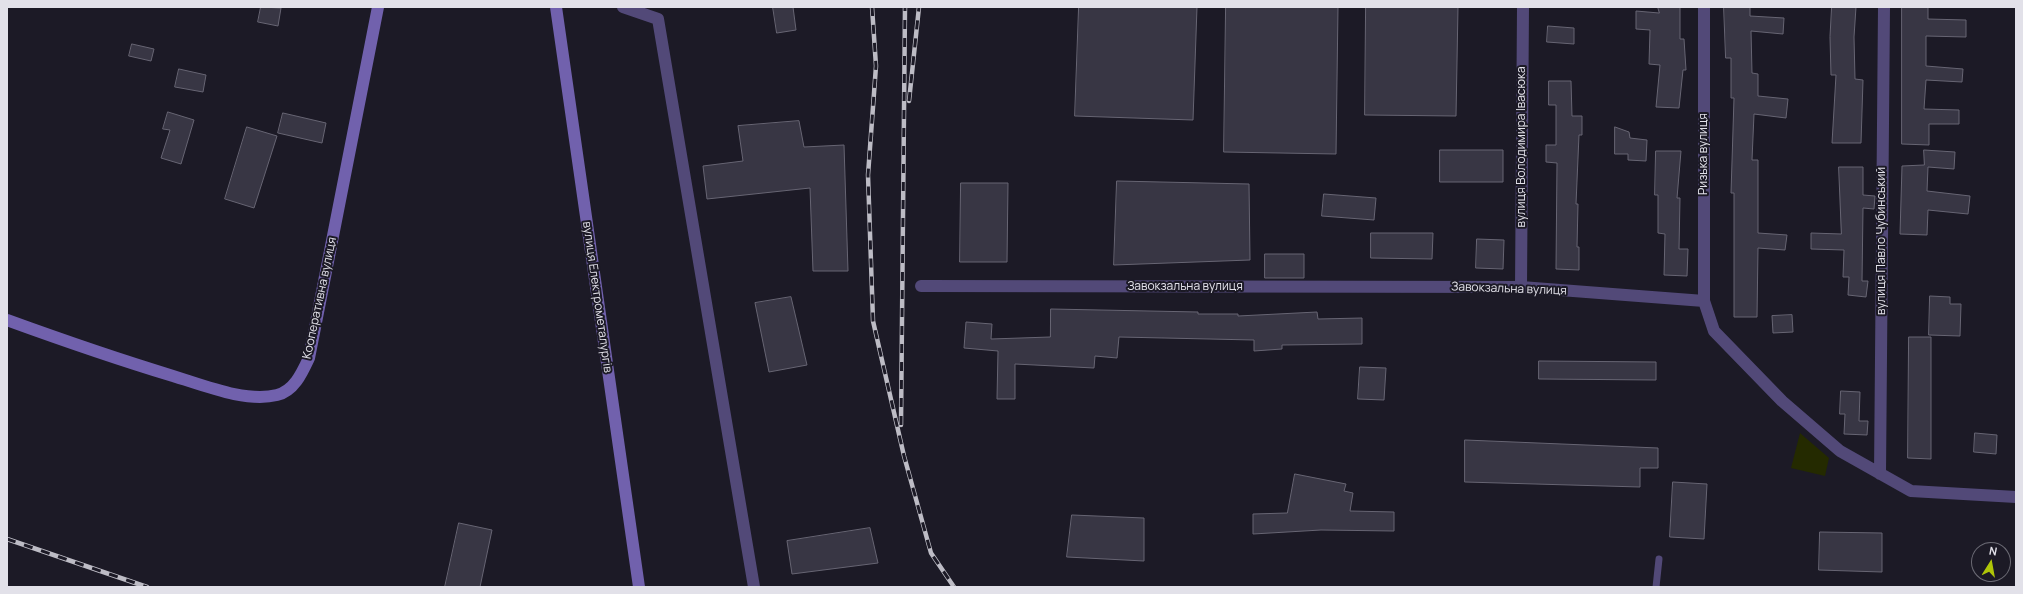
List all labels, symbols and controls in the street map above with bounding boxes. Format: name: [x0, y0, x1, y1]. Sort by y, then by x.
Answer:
street label: вулиця Володимира Івасюка: [1515, 66, 1529, 228]
street label: Ризька вулиця: [1697, 113, 1711, 195]
street label: вулиця Павло Чубинський: [1875, 167, 1889, 315]
street label: вулиця Електрометалургів: [579, 220, 615, 374]
street label: Кооперативна вулиця: [300, 236, 340, 360]
street label: Завокзальна вулиця: [1127, 280, 1243, 294]
street label: Завокзальна вулиця: [1451, 280, 1567, 298]
north arrow: [1971, 542, 2011, 582]
text: N: [1988, 543, 1999, 559]

